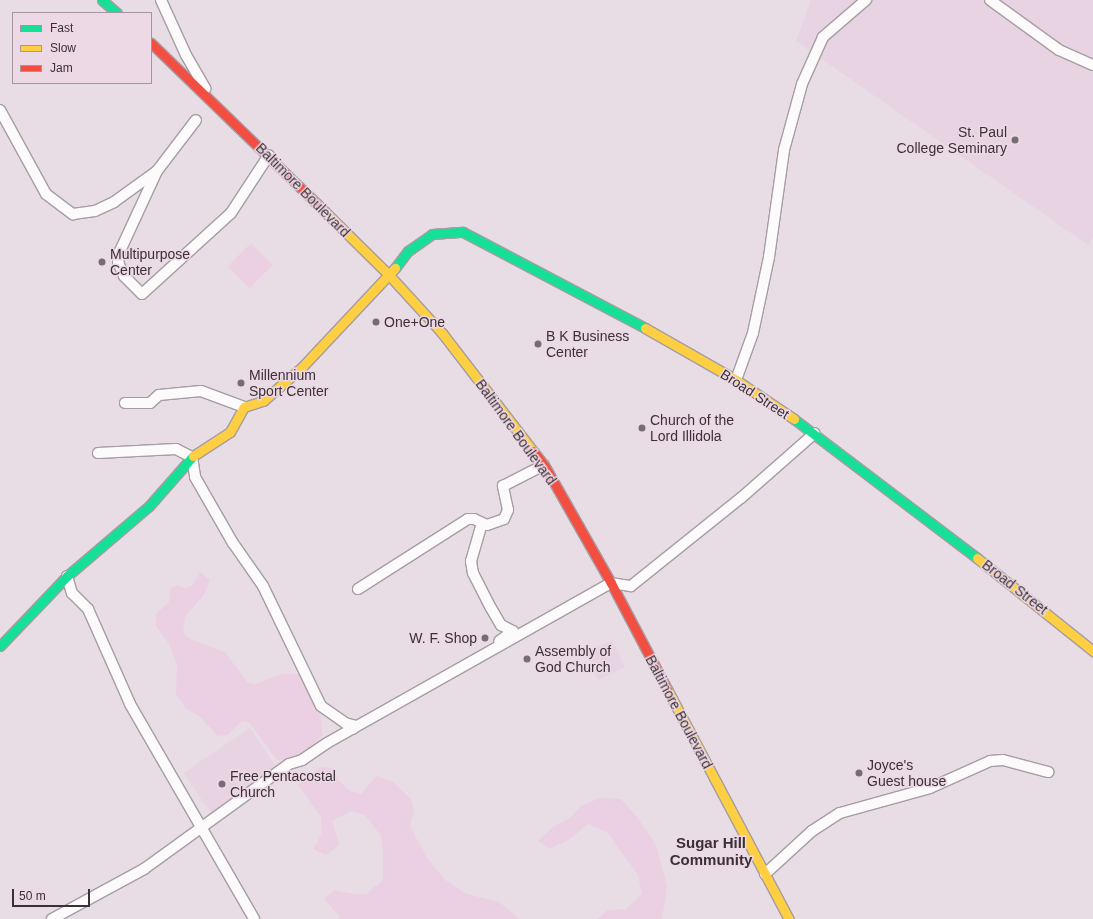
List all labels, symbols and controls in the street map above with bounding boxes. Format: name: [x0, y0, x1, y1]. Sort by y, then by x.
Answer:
legend: [12, 12, 152, 84]
text: Fast: [50, 21, 73, 35]
text: Slow: [50, 41, 76, 55]
text: Jam: [50, 61, 73, 75]
place label: St. Paul College Seminary: [897, 124, 1007, 156]
marker: St. Paul College Seminary: [1010, 135, 1020, 145]
street label: Baltimore Boulevard: [252, 139, 354, 241]
place label: Multipurpose Center: [110, 246, 190, 278]
marker: Multipurpose Center: [97, 257, 107, 267]
place label: One+One: [384, 314, 445, 330]
marker: One+One: [371, 317, 381, 327]
place label: B K Business Center: [546, 328, 629, 360]
marker: B K Business Center: [533, 339, 543, 349]
street label: Broad Street: [717, 366, 793, 422]
place label: Millennium Sport Center: [249, 367, 328, 400]
street label: Baltimore Boulevard: [472, 376, 560, 488]
marker: Millennium Sport Center: [236, 378, 246, 388]
place label: Church of the Lord Illidola: [650, 412, 734, 444]
marker: Church of the Lord Illidola: [637, 423, 647, 433]
street label: Broad Street: [979, 556, 1051, 618]
place label: W. F. Shop: [409, 630, 477, 646]
marker: W. F. Shop: [480, 633, 490, 643]
place label: Assembly of God Church: [535, 643, 611, 676]
street label: Baltimore Boulevard: [642, 652, 716, 772]
marker: Assembly of God Church: [522, 654, 532, 664]
place label: Joyce's Guest house: [867, 757, 946, 790]
place label: Free Pentacostal Church: [230, 768, 336, 800]
marker: Joyce's Guest house: [854, 768, 864, 778]
marker: Free Pentacostal Church: [217, 779, 227, 789]
district label: Sugar Hill Community: [670, 833, 752, 868]
scale bar: [14, 881, 92, 907]
text: 50 m: [19, 889, 46, 903]

